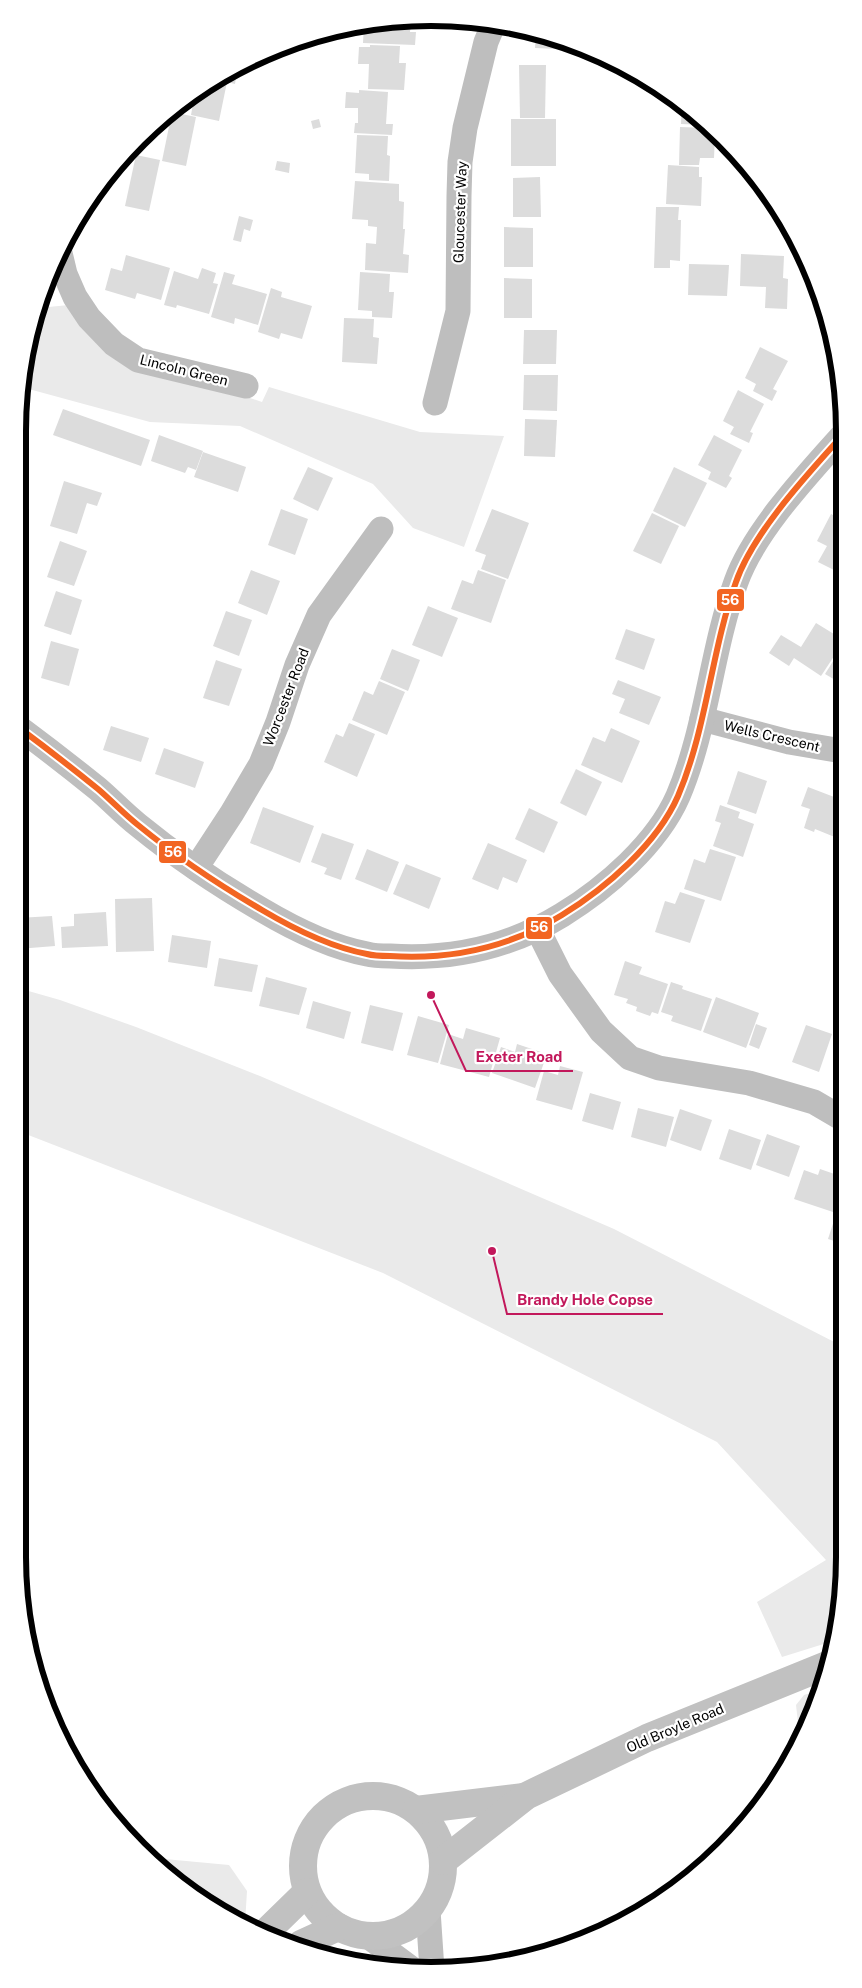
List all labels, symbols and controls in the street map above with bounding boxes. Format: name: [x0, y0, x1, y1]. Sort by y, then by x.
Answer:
street label: Gloucester Way: [450, 160, 470, 263]
street label: Lincoln Green: [138, 351, 230, 389]
line badge: 56: [716, 588, 745, 612]
text: 56: [721, 592, 739, 608]
street label: Worcester Road: [260, 646, 312, 748]
street label: Wells Crescent: [723, 717, 821, 755]
line badge: 56: [158, 840, 187, 864]
text: 56: [164, 844, 182, 860]
line badge: 56: [525, 916, 553, 940]
text: 56: [530, 919, 548, 935]
callout: Exeter Road: [466, 1041, 573, 1071]
text: Exeter Road: [476, 1048, 562, 1065]
callout: Brandy Hole Copse: [507, 1284, 663, 1314]
text: Brandy Hole Copse: [517, 1291, 653, 1308]
street label: Old Broyle Road: [624, 1700, 726, 1756]

